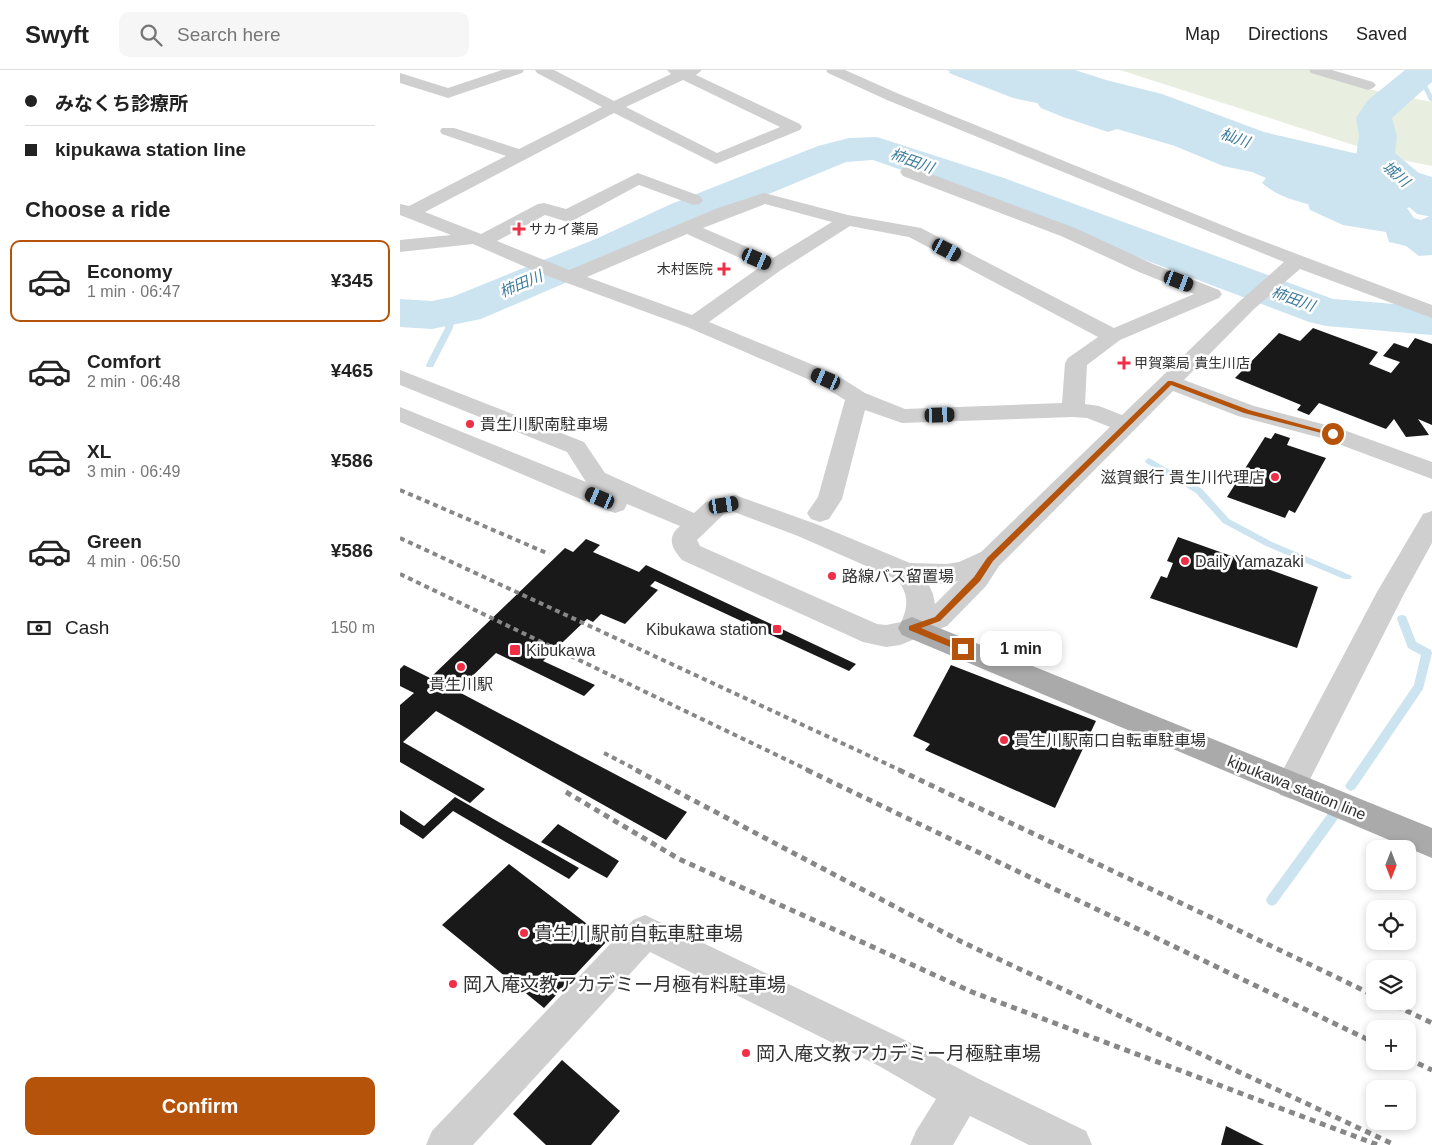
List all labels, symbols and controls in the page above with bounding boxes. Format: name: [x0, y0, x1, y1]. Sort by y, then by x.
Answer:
search box: [119, 12, 469, 57]
text: Swyft: [25, 21, 89, 48]
icon: search: [137, 21, 165, 49]
text: Search here: [177, 24, 281, 45]
text: Map: [1185, 24, 1220, 44]
text: Directions: [1248, 24, 1328, 44]
text: Saved: [1356, 24, 1407, 44]
text: みなくち診療所: [55, 93, 188, 114]
water label: 杣川: [1218, 125, 1254, 151]
text: kipukawa station line: [55, 139, 246, 160]
water label: 柿田川: [888, 145, 938, 177]
water label: 城川: [1379, 157, 1415, 191]
text: Choose a ride: [25, 197, 170, 222]
place label: サカイ薬局: [529, 221, 599, 237]
marker: サカイ薬局: [513, 223, 525, 235]
car: [930, 236, 963, 264]
car: [740, 246, 773, 272]
icon: car: [27, 259, 72, 304]
text: Economy: [87, 261, 173, 282]
place label: 木村医院: [657, 261, 713, 277]
marker: 木村医院: [717, 262, 731, 276]
water label: 柿田川: [497, 266, 547, 300]
car: [1162, 269, 1195, 293]
text: ¥345: [331, 270, 373, 291]
text: 1 min · 06:47: [87, 283, 180, 300]
water label: 柿田川: [1269, 283, 1319, 315]
icon: car: [27, 349, 72, 394]
text: Comfort: [87, 351, 161, 372]
place label: 甲賀薬局 貴生川店: [1134, 355, 1250, 371]
marker: 甲賀薬局 貴生川店: [1118, 357, 1130, 369]
text: ¥465: [331, 360, 373, 381]
car: [809, 366, 842, 392]
text: 2 min · 06:48: [87, 373, 180, 390]
car: [924, 407, 955, 423]
place label: 貴生川駅南駐車場: [480, 416, 608, 433]
marker: 貴生川駅南駐車場: [464, 418, 476, 430]
route start: [1322, 423, 1344, 445]
icon: car: [27, 439, 72, 484]
text: XL: [87, 441, 111, 462]
text: ¥586: [331, 450, 373, 471]
text: 3 min · 06:49: [87, 463, 180, 480]
place label: 滋賀銀行 貴生川代理店: [1101, 469, 1265, 486]
marker: 滋賀銀行 貴生川代理店: [1269, 471, 1281, 483]
car: [583, 485, 616, 511]
car: [708, 495, 739, 515]
icon: car: [27, 529, 72, 574]
text: Green: [87, 531, 142, 552]
text: ¥586: [331, 540, 373, 561]
text: 4 min · 06:50: [87, 553, 180, 570]
place label: Daily Yamazaki: [1195, 553, 1304, 570]
marker: Daily Yamazaki: [1179, 555, 1191, 567]
place label: 路線バス留置場: [842, 568, 954, 585]
marker: 路線バス留置場: [826, 570, 838, 582]
icon: cash: [25, 614, 53, 642]
text: Cash: [65, 617, 109, 638]
text: 150 m: [331, 619, 375, 636]
place label: Kibukawa station: [646, 621, 767, 638]
marker: Kibukawa station: [771, 623, 783, 635]
callout: 1 min: [980, 632, 1063, 666]
route end: [952, 638, 974, 660]
text: 1 min: [1000, 640, 1042, 657]
place label: Kibukawa: [526, 642, 595, 659]
marker: Kibukawa: [508, 643, 522, 657]
marker: 貴生川駅: [455, 661, 467, 673]
place label: 貴生川駅: [429, 676, 493, 693]
place label: 貴生川駅南口自転車駐車場: [1014, 732, 1206, 749]
marker: 貴生川駅南口自転車駐車場: [998, 734, 1010, 746]
street label: kipukawa station line: [1225, 752, 1369, 823]
north arrow: [1366, 840, 1416, 890]
map controls: [1366, 840, 1416, 1130]
button: locate: [1366, 900, 1416, 950]
place label: 貴生川駅前自転車駐車場: [534, 923, 743, 944]
marker: 貴生川駅前自転車駐車場: [518, 927, 530, 939]
button: layers: [1366, 960, 1416, 1010]
place label: 岡入庵文教アカデミー月極有料駐車場: [463, 974, 786, 995]
marker: 岡入庵文教アカデミー月極有料駐車場: [447, 978, 459, 990]
button: +: [1366, 1020, 1416, 1070]
place label: 岡入庵文教アカデミー月極駐車場: [756, 1043, 1041, 1064]
marker: 岡入庵文教アカデミー月極駐車場: [740, 1047, 752, 1059]
button: Confirm: [25, 1077, 375, 1135]
button: −: [1366, 1080, 1416, 1130]

